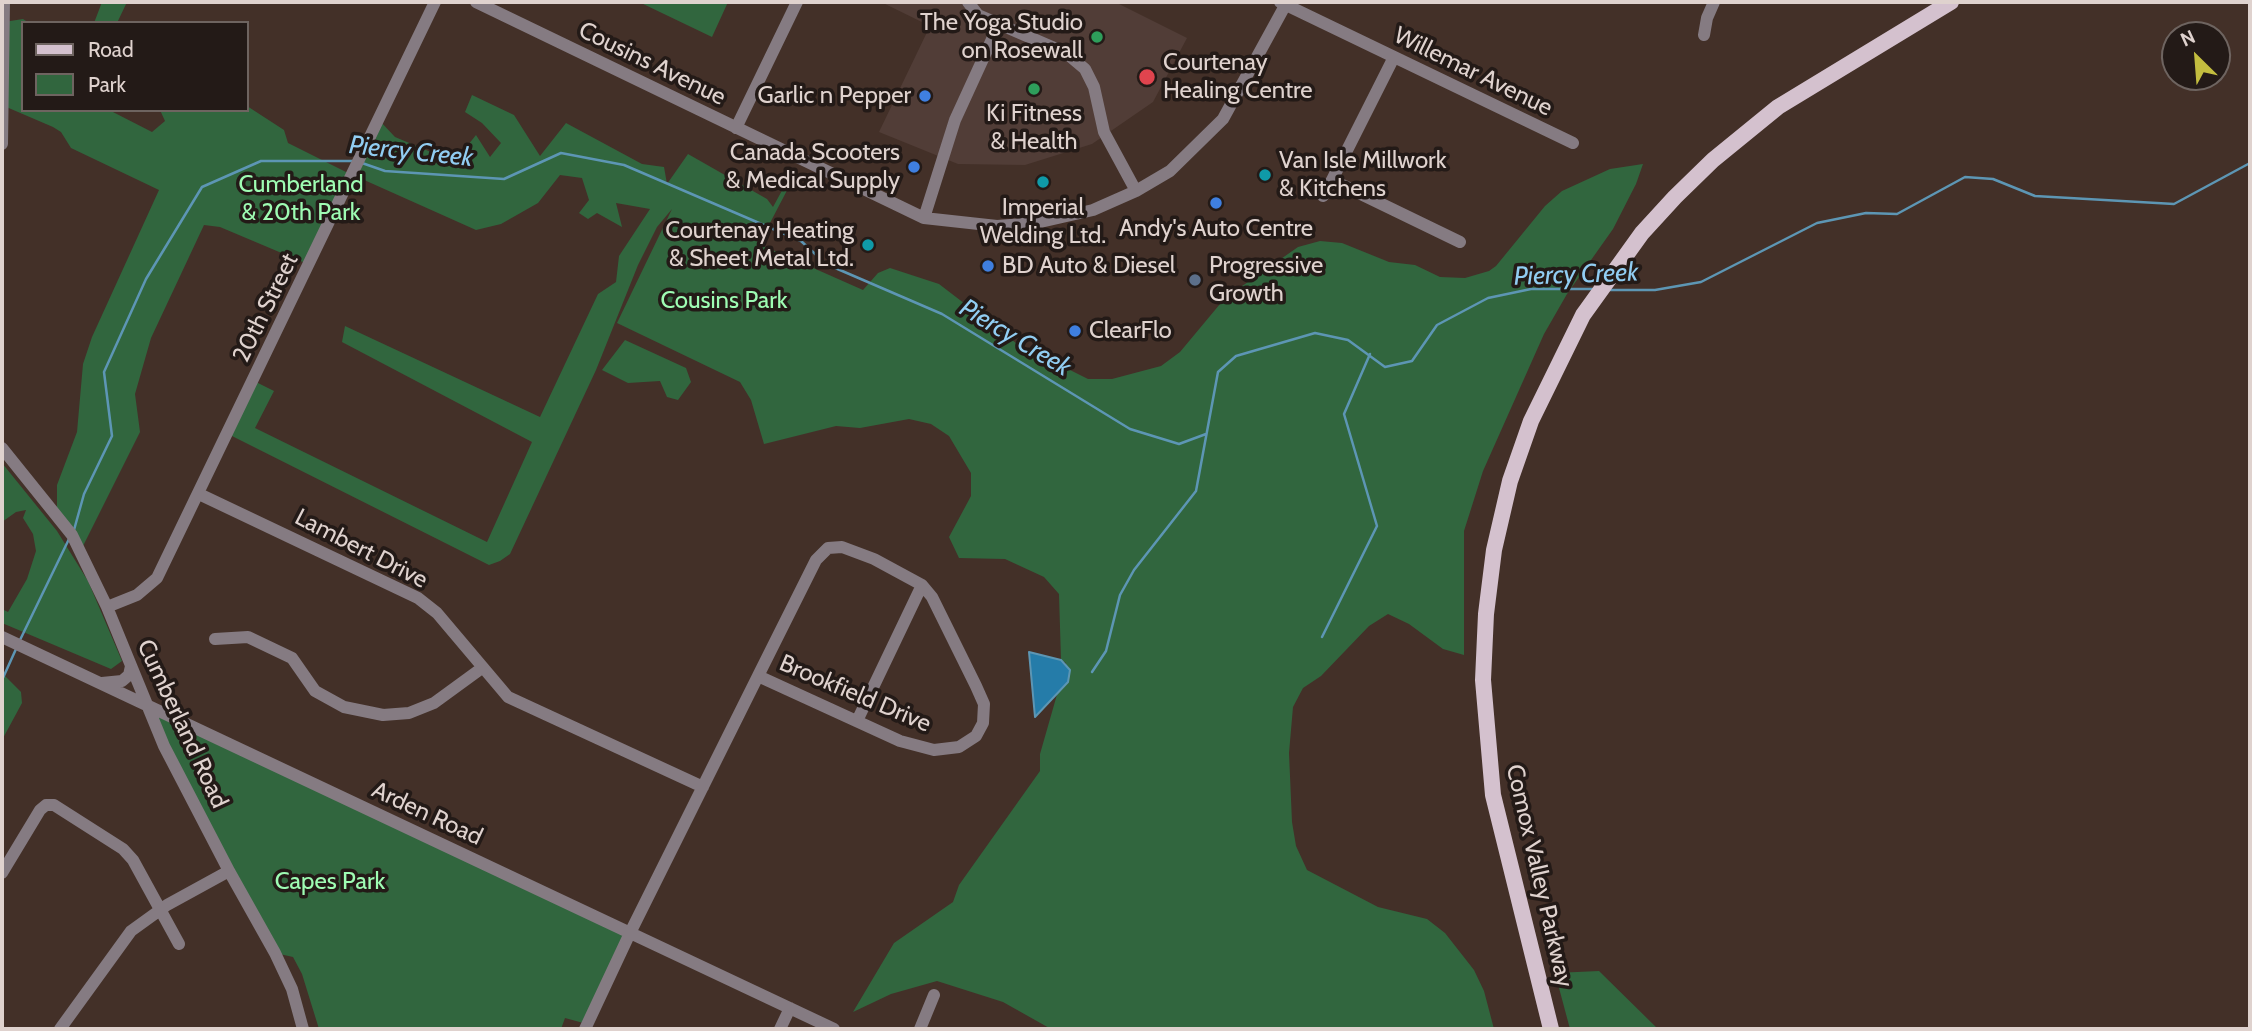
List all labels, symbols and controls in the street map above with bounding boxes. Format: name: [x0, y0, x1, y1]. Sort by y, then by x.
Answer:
place label: The Yoga Studio on Rosewall: [920, 9, 1083, 65]
street label: Cousins Avenue: [574, 16, 730, 112]
legend: [21, 21, 248, 112]
street label: Willemar Avenue: [1389, 21, 1557, 123]
north arrow: [2161, 21, 2231, 91]
text: N: [2177, 25, 2199, 52]
marker: The Yoga Studio on Rosewall: [1089, 29, 1105, 45]
text: Road: [88, 37, 134, 62]
place label: Courtenay Healing Centre: [1163, 49, 1313, 105]
marker: Courtenay Healing Centre: [1137, 67, 1157, 87]
text: Park: [88, 72, 126, 97]
marker: Ki Fitness & Health: [1026, 81, 1042, 97]
place label: Garlic n Pepper: [758, 82, 911, 110]
marker: Garlic n Pepper: [917, 88, 933, 104]
place label: Ki Fitness & Health: [986, 100, 1082, 156]
water label: Piercy Creek: [347, 130, 475, 174]
place label: Canada Scooters & Medical Supply: [726, 139, 900, 195]
place label: Van Isle Millwork & Kitchens: [1279, 147, 1446, 203]
marker: Canada Scooters & Medical Supply: [906, 159, 922, 175]
marker: Van Isle Millwork & Kitchens: [1257, 167, 1273, 183]
park label: Cumberland & 20th Park: [238, 171, 364, 227]
marker: Imperial Welding Ltd.: [1035, 174, 1051, 190]
place label: Imperial Welding Ltd.: [980, 194, 1106, 250]
marker: Andy's Auto Centre: [1208, 195, 1224, 211]
place label: Andy's Auto Centre: [1119, 215, 1313, 243]
place label: Courtenay Heating & Sheet Metal Ltd.: [665, 217, 854, 273]
marker: Courtenay Heating & Sheet Metal Ltd.: [860, 237, 876, 253]
street label: 20th Street: [227, 249, 305, 367]
place label: BD Auto & Diesel: [1002, 252, 1175, 280]
place label: Progressive Growth: [1209, 252, 1323, 308]
water label: Piercy Creek: [1513, 257, 1639, 293]
marker: BD Auto & Diesel: [980, 258, 996, 274]
marker: Progressive Growth: [1187, 272, 1203, 288]
park label: Cousins Park: [660, 287, 788, 315]
water label: Piercy Creek: [954, 293, 1076, 383]
place label: ClearFlo: [1089, 317, 1172, 345]
marker: ClearFlo: [1067, 323, 1083, 339]
street label: Lambert Drive: [290, 503, 432, 595]
street label: Cumberland Road: [130, 635, 234, 813]
street label: Brookfield Drive: [775, 649, 935, 739]
street label: Comox Valley Parkway: [1499, 762, 1579, 990]
street label: Arden Road: [367, 776, 487, 852]
park label: Capes Park: [275, 868, 385, 896]

